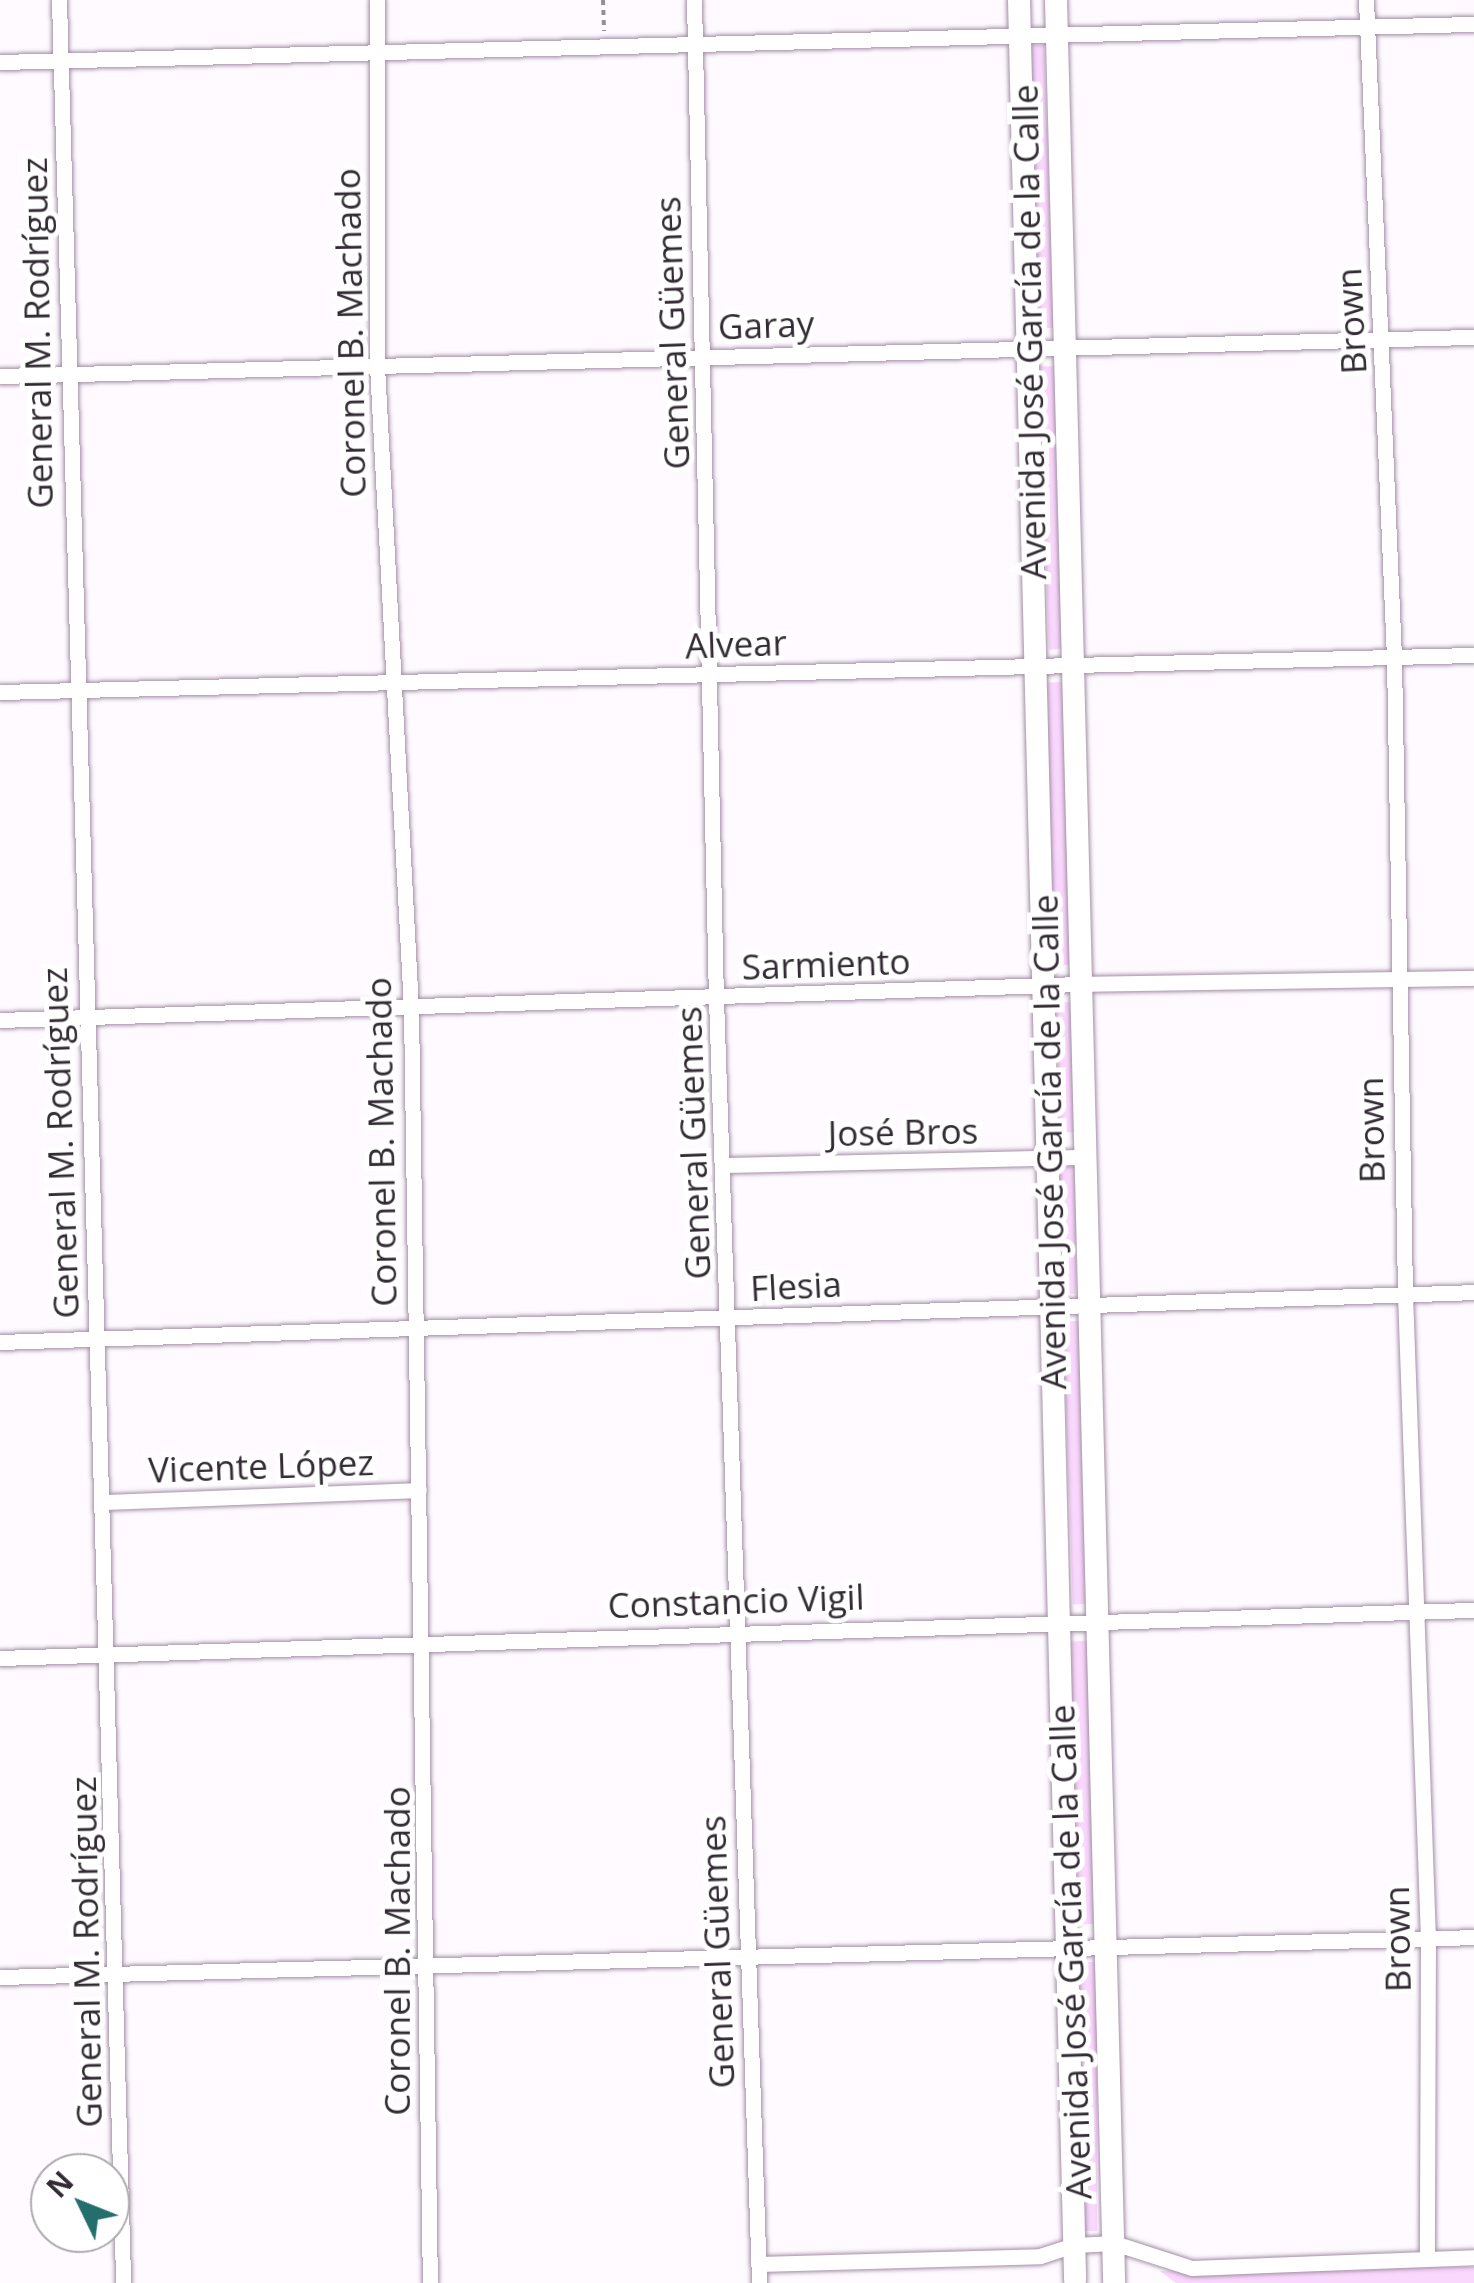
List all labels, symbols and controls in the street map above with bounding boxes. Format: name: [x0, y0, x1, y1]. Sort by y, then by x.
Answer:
street label: Avenida José García de la Calle: [1004, 84, 1054, 580]
street label: General M. Rodríguez: [13, 157, 61, 509]
street label: Coronel B. Machado: [326, 168, 374, 498]
street label: General Güemes: [646, 196, 698, 470]
street label: Brown: [1327, 267, 1375, 375]
street label: Garay: [717, 302, 815, 348]
street label: Alvear: [684, 621, 788, 667]
street label: Avenida José García de la Calle: [1024, 894, 1074, 1390]
street label: Sarmiento: [741, 940, 911, 988]
street label: General M. Rodríguez: [33, 967, 87, 1319]
street label: Coronel B. Machado: [357, 977, 405, 1307]
street label: General Güemes: [667, 1006, 719, 1280]
street label: Brown: [1349, 1076, 1393, 1184]
street label: José Bros: [827, 1110, 979, 1154]
street label: Flesia: [749, 1263, 843, 1309]
street label: Vicente López: [148, 1441, 374, 1491]
street label: Constancio Vigil: [607, 1576, 865, 1626]
street label: Avenida José García de la Calle: [1040, 1704, 1100, 2200]
street label: General M. Rodríguez: [62, 1776, 110, 2128]
street label: Coronel B. Machado: [376, 1786, 418, 2116]
street label: General Güemes: [691, 1815, 743, 2089]
street label: Brown: [1375, 1885, 1419, 1993]
north arrow: [30, 2153, 130, 2253]
text: N: [38, 2163, 81, 2205]

